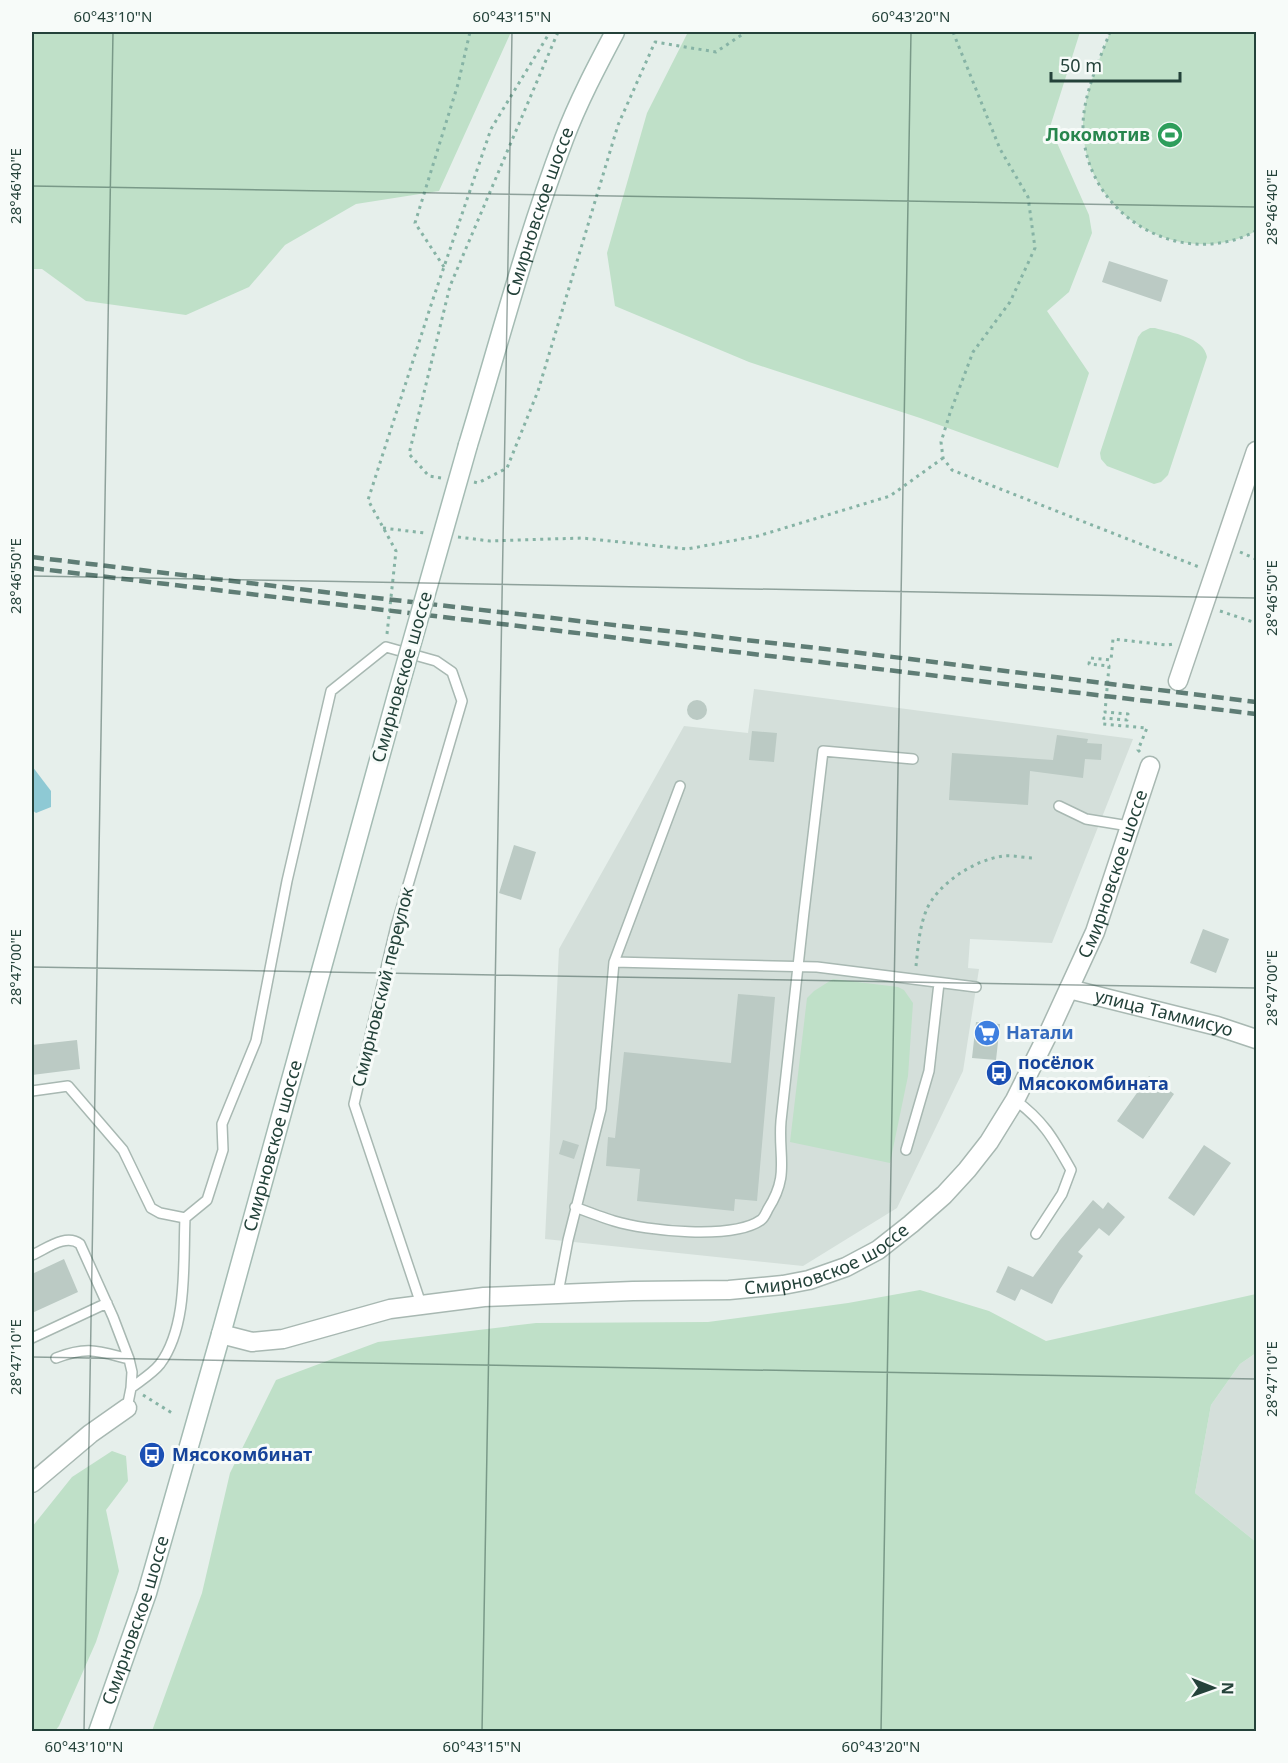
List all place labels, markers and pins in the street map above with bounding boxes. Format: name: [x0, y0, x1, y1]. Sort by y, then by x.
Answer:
sports icon: Локомотив: [1155, 120, 1185, 150]
place label: Локомотив: [1046, 122, 1150, 146]
supermarket icon: Натали: [972, 1018, 1002, 1048]
place label: Натали: [1006, 1020, 1074, 1044]
place label: посёлок Мясокомбината: [1018, 1050, 1169, 1095]
bus stop icon: посёлок Мясокомбината: [984, 1058, 1014, 1088]
bus stop icon: Мясокомбинат: [137, 1440, 167, 1470]
place label: Мясокомбинат: [172, 1442, 312, 1466]

